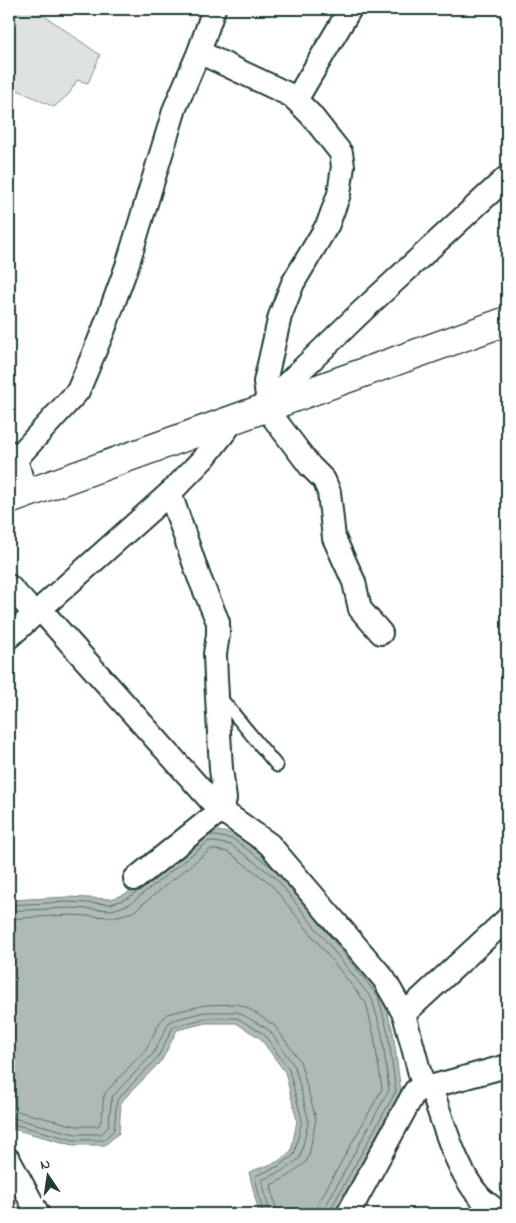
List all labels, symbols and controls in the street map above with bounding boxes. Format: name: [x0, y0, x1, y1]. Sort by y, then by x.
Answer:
north arrow: [22, 1150, 72, 1200]
text: N: [38, 1154, 52, 1176]

